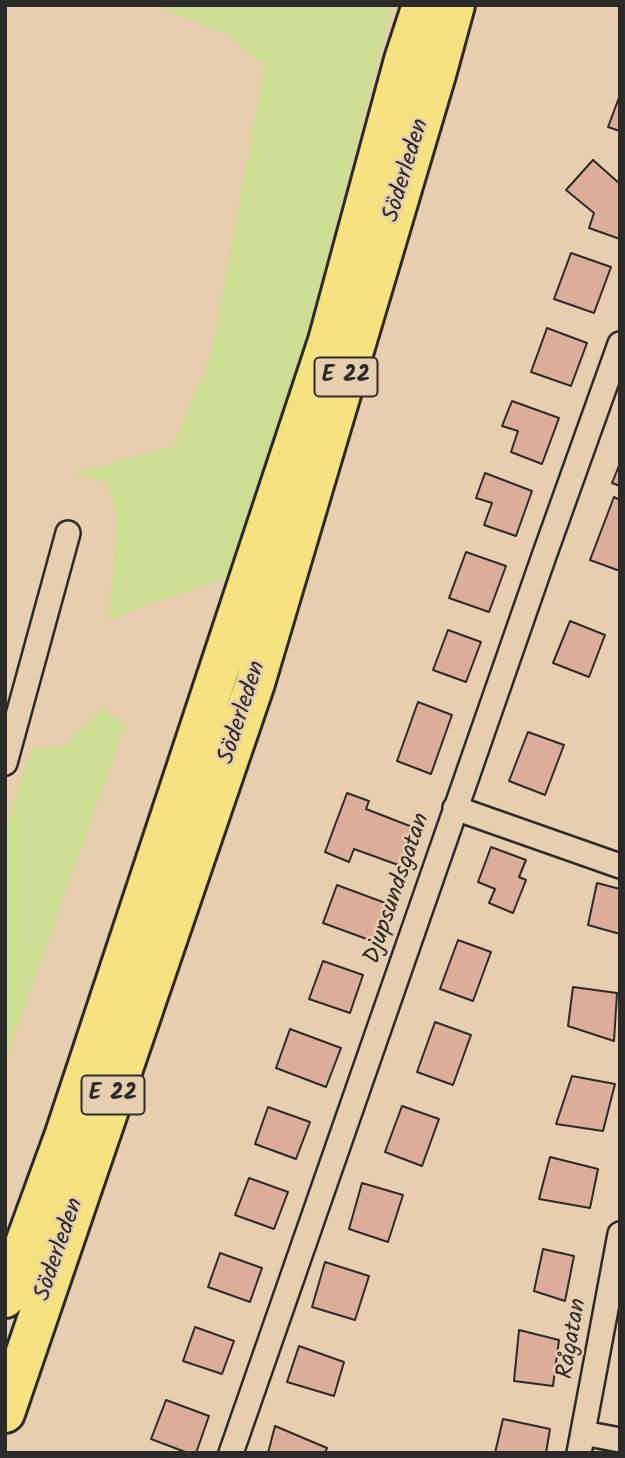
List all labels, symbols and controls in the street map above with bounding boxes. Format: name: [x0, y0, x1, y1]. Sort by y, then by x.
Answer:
street label: Söderleden: [379, 116, 437, 226]
road number: E 22: [314, 358, 378, 396]
street label: Söderleden: [214, 658, 274, 768]
street label: Djupsundsgatan: [360, 810, 438, 968]
road number: E 22: [82, 1076, 144, 1114]
street label: Söderleden: [30, 1195, 92, 1305]
street label: Rågatan: [553, 1296, 595, 1382]

